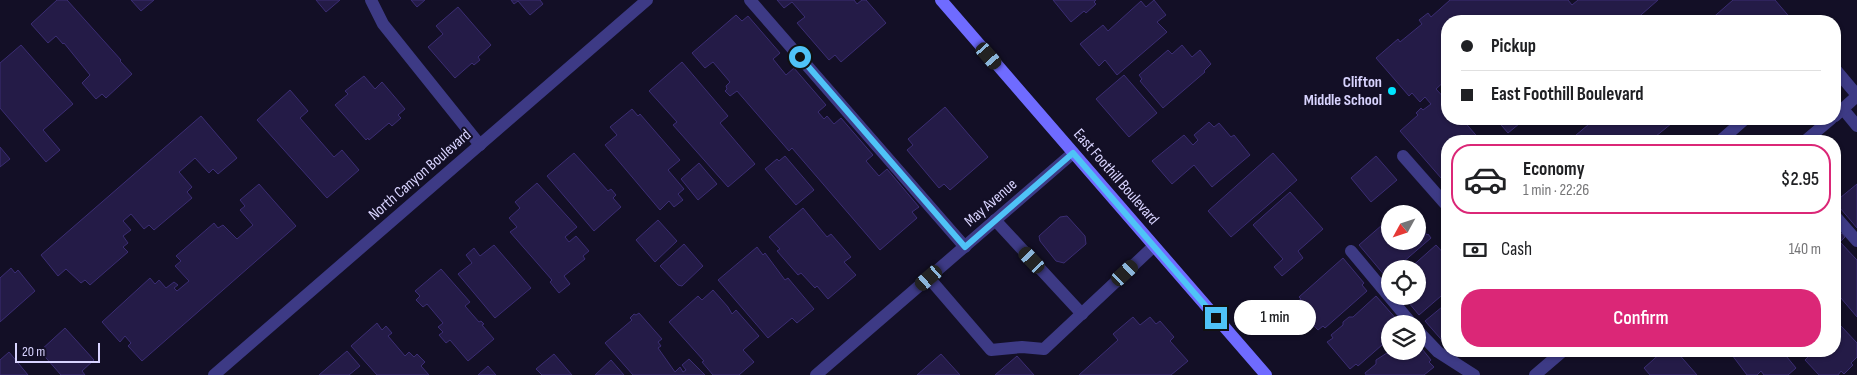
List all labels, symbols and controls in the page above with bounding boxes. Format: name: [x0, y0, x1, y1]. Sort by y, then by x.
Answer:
text: Pickup: [1491, 35, 1536, 58]
car: [973, 40, 1004, 72]
route start: [789, 46, 811, 68]
place label: Clifton Middle School: [1304, 73, 1382, 110]
text: East Foothill Boulevard: [1491, 83, 1644, 106]
marker: Clifton Middle School: [1386, 85, 1398, 97]
street label: North Canyon Boulevard: [365, 125, 475, 225]
street label: East Foothill Boulevard: [1069, 125, 1163, 229]
icon: car: [1463, 157, 1508, 202]
text: Economy: [1523, 158, 1585, 181]
text: $2.95: [1781, 168, 1819, 191]
street label: May Avenue: [961, 175, 1021, 231]
text: 1 min · 22:26: [1523, 181, 1589, 200]
north arrow: [1381, 205, 1426, 250]
map controls: [1381, 205, 1426, 360]
icon: cash: [1461, 236, 1489, 264]
text: Cash: [1501, 238, 1532, 261]
text: 140 m: [1789, 240, 1821, 259]
car: [1016, 244, 1047, 276]
car: [1108, 257, 1141, 289]
button: locate: [1381, 260, 1426, 305]
car: [912, 262, 945, 294]
button: Confirm: [1461, 289, 1821, 347]
callout: 1 min: [1234, 300, 1316, 336]
route end: [1205, 307, 1227, 329]
text: 1 min: [1260, 308, 1290, 327]
button: layers: [1381, 315, 1426, 360]
scale bar: [15, 340, 100, 363]
text: 20 m: [22, 343, 45, 360]

